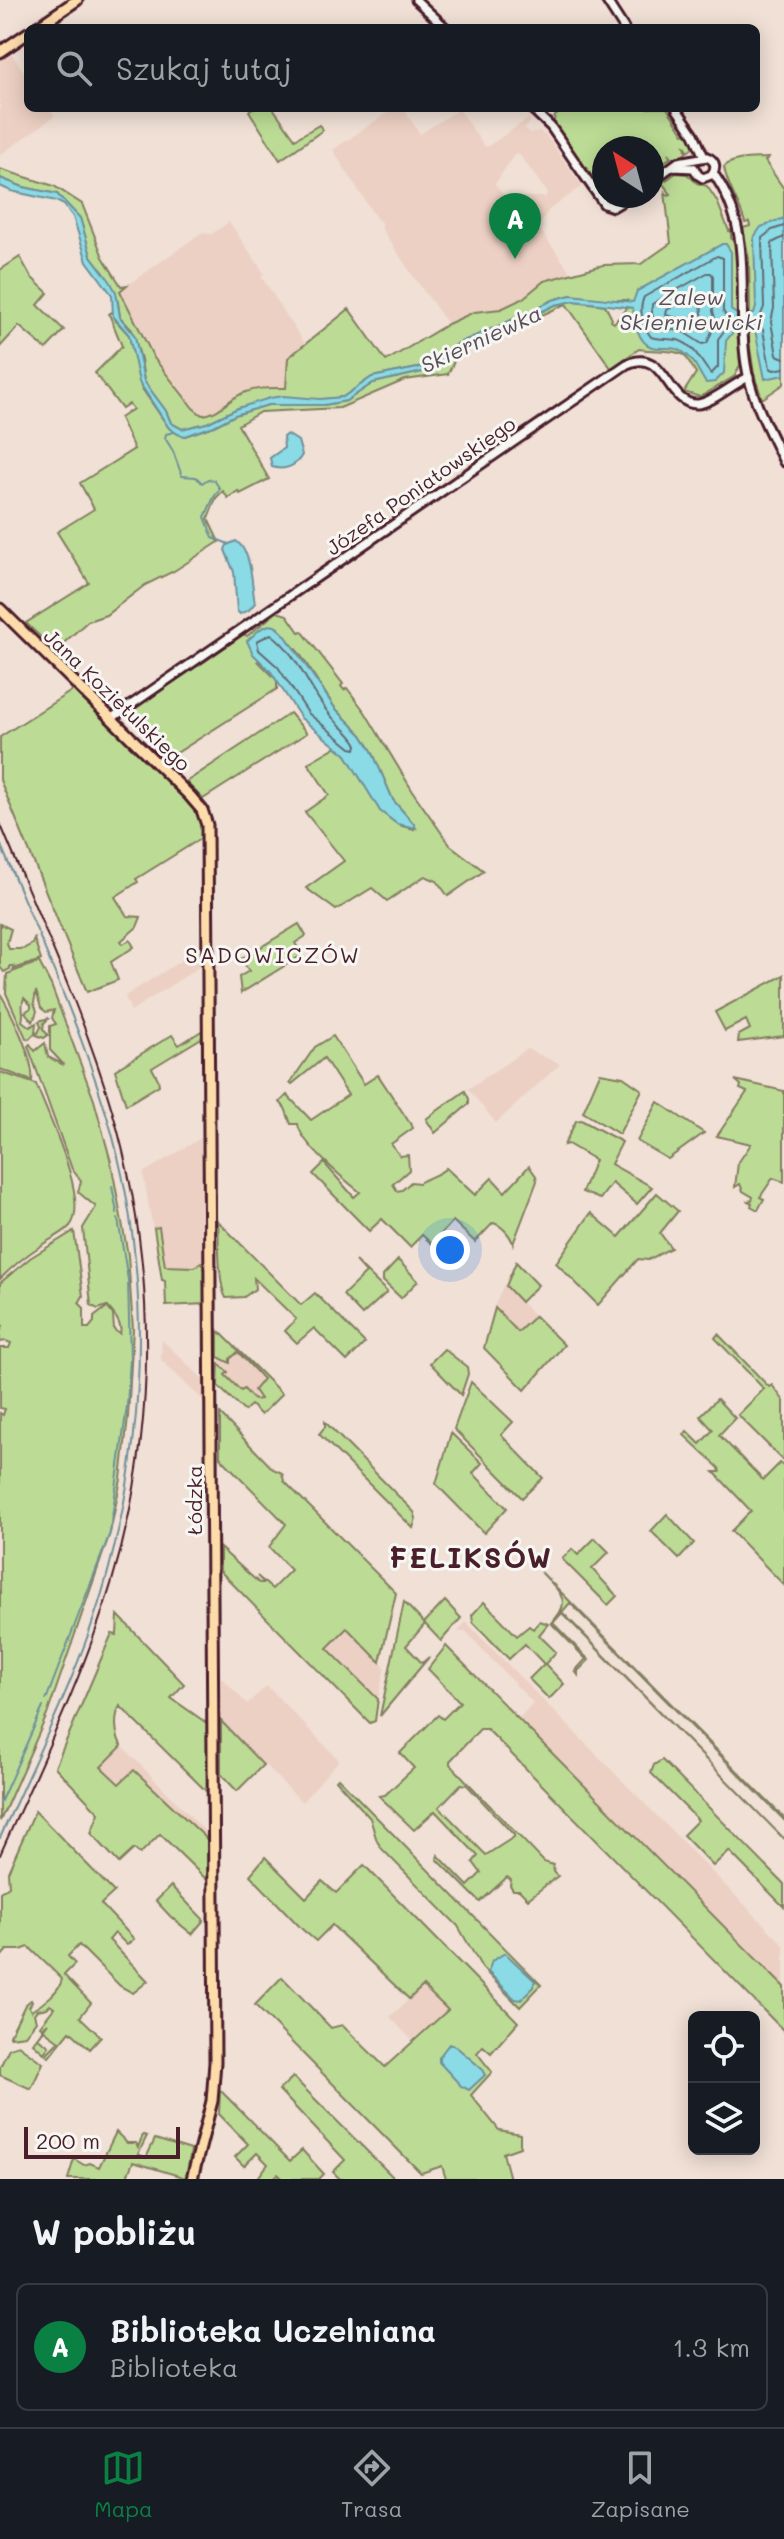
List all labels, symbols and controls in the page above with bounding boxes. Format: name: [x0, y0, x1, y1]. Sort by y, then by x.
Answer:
search box: [24, 24, 760, 112]
icon: search: [52, 46, 96, 90]
text: Szukaj tutaj: [116, 48, 292, 88]
north arrow: [592, 136, 664, 208]
pin: A: [489, 193, 541, 259]
water label: Zalew Skierniewicki: [619, 282, 763, 336]
water label: Skierniewka: [416, 298, 546, 379]
street label: Józefa Poniatowskiego: [321, 410, 520, 560]
street label: Jana Kozietulskiego: [39, 623, 197, 776]
district label: SADOWICZÓW: [185, 940, 361, 969]
your location: [430, 1230, 470, 1270]
street label: Łódzka: [181, 1465, 207, 1535]
district label: FELIKSÓW: [389, 1539, 553, 1575]
map controls: [688, 2011, 760, 2155]
button: locate: [688, 2011, 760, 2083]
button: layers: [688, 2083, 760, 2155]
scale bar: [24, 2123, 180, 2159]
text: 200 m: [36, 2126, 100, 2155]
text: W pobliżu: [32, 2209, 196, 2254]
text: Biblioteka Uczelniana: [110, 2310, 436, 2350]
text: A: [51, 2330, 69, 2364]
text: 1.3 km: [673, 2330, 750, 2364]
text: Biblioteka: [110, 2350, 238, 2384]
tab: Mapa: [94, 2446, 153, 2523]
tab: Trasa: [341, 2446, 402, 2523]
tab: Zapisane: [591, 2446, 690, 2523]

